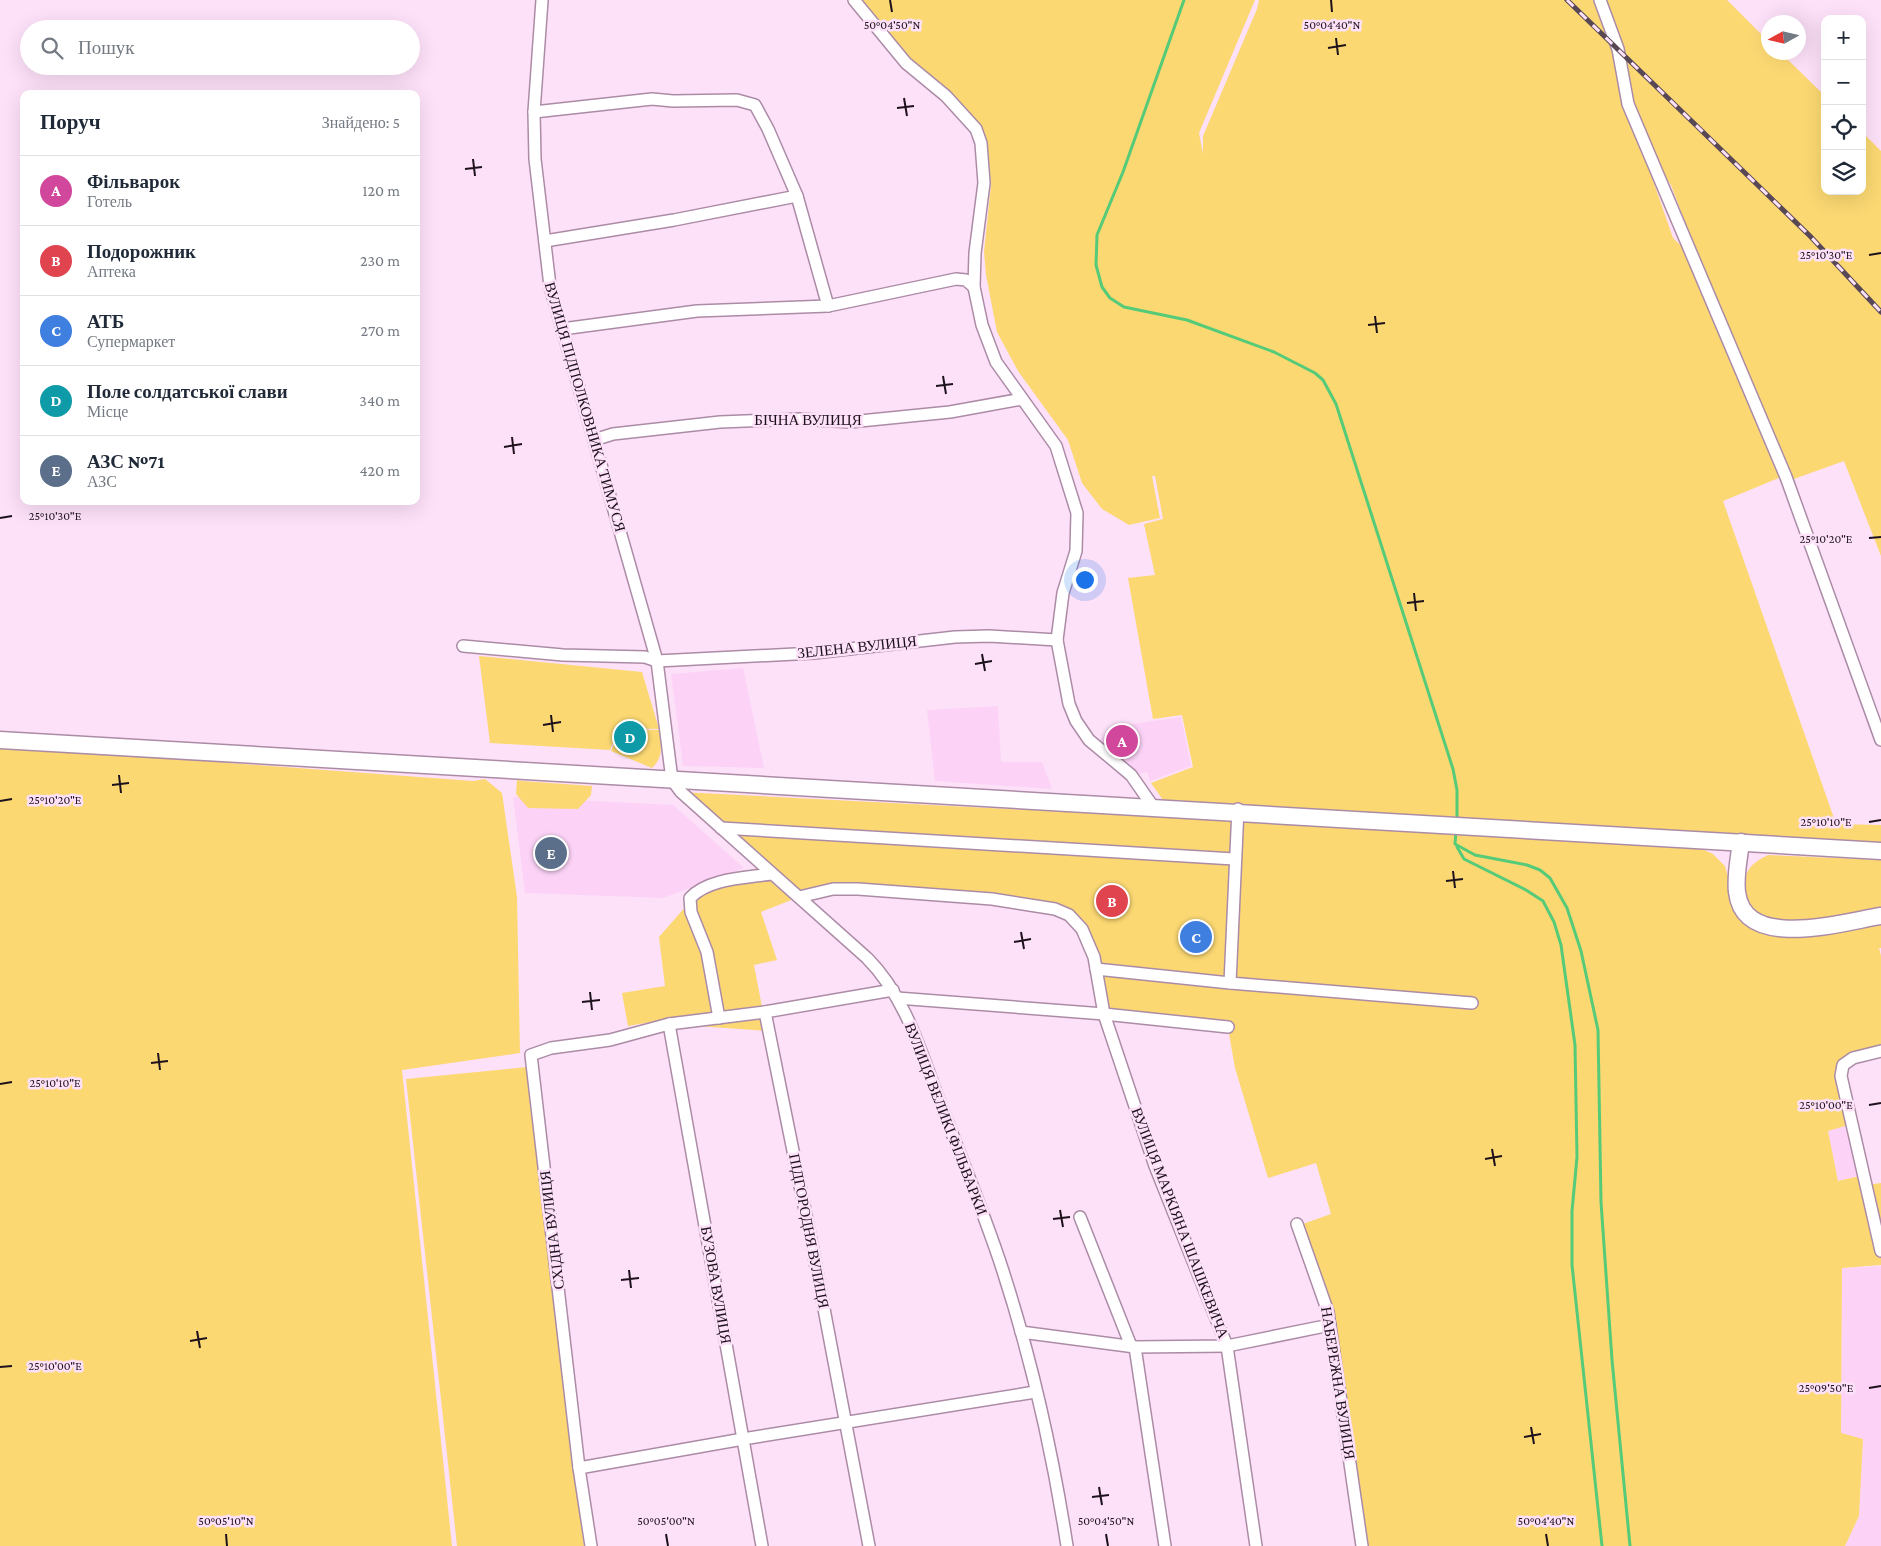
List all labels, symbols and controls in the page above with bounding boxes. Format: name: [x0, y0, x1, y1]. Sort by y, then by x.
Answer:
north arrow: [1761, 15, 1806, 60]
map controls: [1821, 15, 1866, 195]
button: +: [1821, 15, 1866, 60]
text: 50°04'50"N: [864, 18, 920, 32]
text: 50°04'40"N: [1304, 18, 1361, 32]
search box: [20, 20, 420, 75]
icon: search: [38, 34, 66, 62]
text: Пошук: [78, 37, 135, 58]
button: −: [1821, 60, 1866, 105]
button: locate: [1821, 105, 1866, 150]
text: Поруч: [40, 110, 101, 134]
text: Знайдено: 5: [322, 114, 400, 131]
button: layers: [1821, 150, 1866, 195]
text: Фільварок: [87, 171, 180, 192]
text: A: [51, 182, 61, 199]
text: 120 m: [362, 182, 400, 199]
text: Готель: [87, 193, 132, 210]
text: Подорожник: [87, 241, 196, 262]
text: 25°10'30"E: [1800, 248, 1853, 262]
text: B: [51, 252, 61, 269]
text: 230 m: [360, 252, 400, 269]
text: Аптека: [87, 263, 136, 280]
street label: ВУЛИЦЯ ПІДПОЛКОВНИКА ТИМУСЯ: [542, 280, 628, 534]
text: АТБ: [87, 311, 124, 332]
text: C: [51, 322, 61, 339]
text: 270 m: [361, 322, 400, 339]
text: Супермаркет: [87, 333, 175, 350]
text: Поле солдатської слави: [87, 381, 288, 402]
text: D: [50, 392, 62, 409]
text: 340 m: [359, 392, 400, 409]
text: Місце: [87, 403, 128, 420]
street label: БІЧНА ВУЛИЦЯ: [754, 412, 862, 428]
text: АЗС №71: [87, 451, 165, 472]
text: E: [51, 462, 61, 479]
text: 420 m: [359, 462, 400, 479]
text: АЗС: [87, 473, 117, 490]
text: 25°10'30"E: [29, 509, 82, 523]
text: 25°10'20"E: [1800, 532, 1853, 546]
your location: [1072, 567, 1098, 593]
street label: ЗЕЛЕНА ВУЛИЦЯ: [797, 633, 917, 661]
pin: D: [614, 718, 646, 756]
pin: A: [1106, 722, 1138, 760]
text: 25°10'20"E: [29, 793, 82, 807]
text: 25°10'10"E: [1800, 815, 1852, 829]
pin: E: [535, 834, 567, 872]
pin: B: [1096, 882, 1128, 920]
pin: C: [1180, 918, 1212, 956]
street label: ВУЛИЦЯ ВЕЛИКІ ФІЛЬВАРКИ: [902, 1020, 990, 1218]
text: 25°10'10"E: [29, 1076, 81, 1090]
text: 25°10'00"E: [1799, 1098, 1853, 1112]
street label: ВУЛИЦЯ МАРКІЯНА ШАШКЕВИЧА: [1128, 1105, 1232, 1341]
street label: ПІДГОРОДНЯ ВУЛИЦЯ: [786, 1152, 832, 1310]
street label: СХІДНА ВУЛИЦЯ: [537, 1170, 567, 1290]
street label: БУЗОВА ВУЛИЦЯ: [698, 1225, 734, 1345]
street label: НАБЕРЕЖНА ВУЛИЦЯ: [1318, 1305, 1358, 1461]
text: 25°10'00"E: [28, 1359, 82, 1373]
text: 25°09'50"E: [1799, 1381, 1854, 1395]
text: 50°05'10"N: [198, 1514, 254, 1528]
text: 50°05'00"N: [637, 1514, 695, 1528]
text: 50°04'50"N: [1078, 1514, 1134, 1528]
text: 50°04'40"N: [1518, 1514, 1575, 1528]

